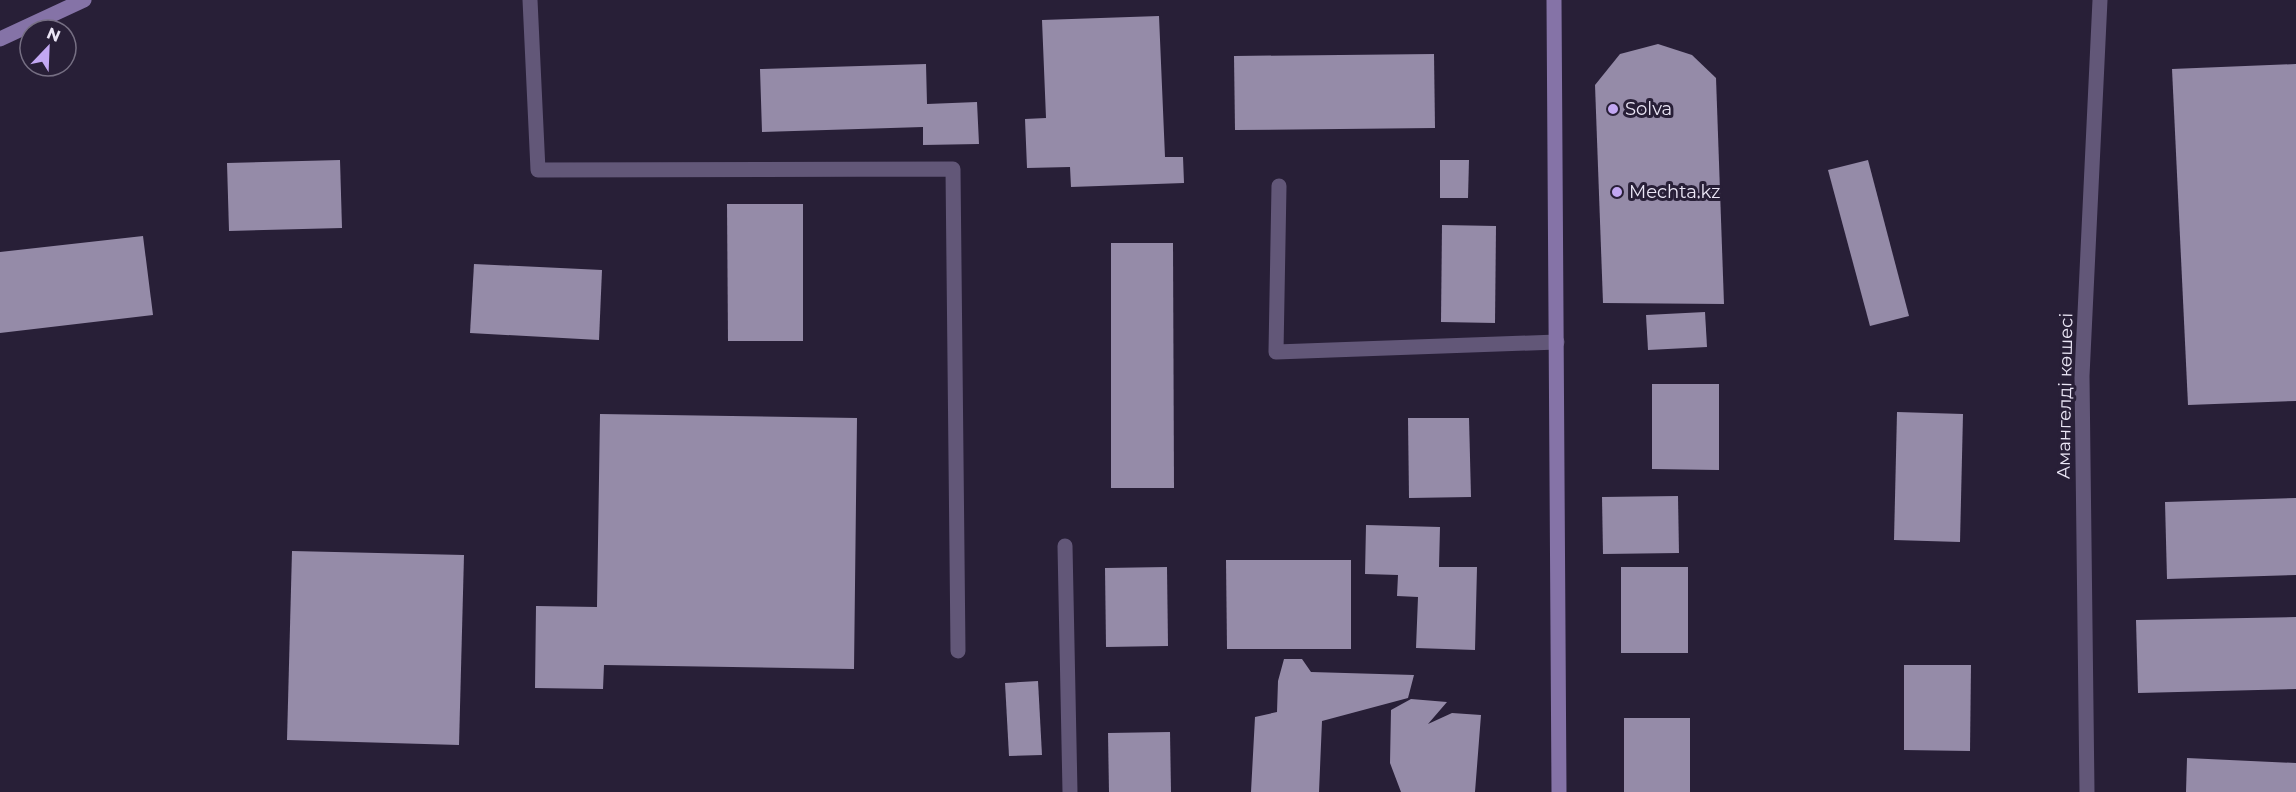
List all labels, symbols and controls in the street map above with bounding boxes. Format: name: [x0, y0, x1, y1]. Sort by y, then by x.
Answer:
north arrow: [18, 18, 78, 78]
text: N: [44, 23, 63, 46]
place label: Solva: [1625, 98, 1672, 120]
marker: Solva: [1606, 102, 1620, 116]
place label: Mechta.kz: [1629, 181, 1720, 203]
marker: Mechta.kz: [1610, 185, 1624, 199]
street label: Амангелді көшесі: [2053, 313, 2077, 479]

